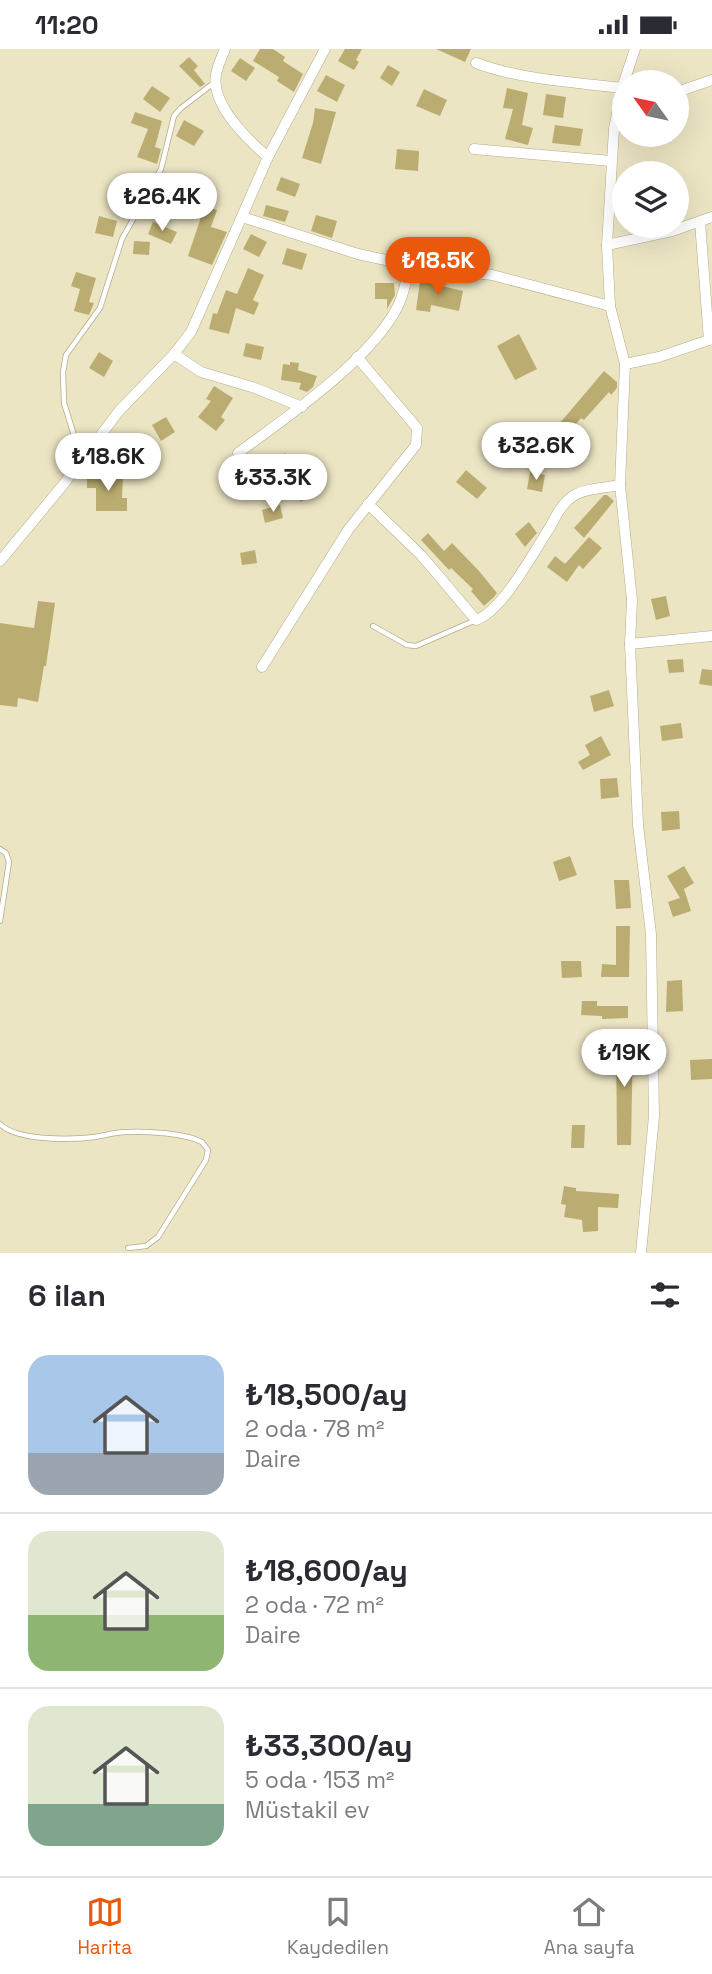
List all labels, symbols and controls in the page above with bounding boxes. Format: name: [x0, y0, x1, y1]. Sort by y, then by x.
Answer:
text: 11:20: [35, 8, 99, 42]
north arrow: [612, 70, 690, 147]
map controls: [612, 70, 689, 238]
button: layers: [612, 161, 689, 238]
pin: ₺26.4K: [105, 173, 219, 233]
text: ₺26.4K: [123, 181, 201, 211]
pin: ₺18.5K: [381, 237, 495, 297]
text: ₺18.5K: [401, 245, 475, 275]
pin: ₺32.6K: [479, 423, 593, 482]
text: ₺32.6K: [497, 430, 575, 460]
pin: ₺18.6K: [51, 433, 165, 493]
text: ₺18.6K: [71, 441, 145, 471]
pin: ₺33.3K: [216, 455, 330, 514]
text: ₺33.3K: [234, 462, 312, 492]
pin: ₺19K: [583, 1030, 665, 1089]
text: ₺19K: [597, 1037, 651, 1067]
text: 6 ilan: [28, 1276, 106, 1315]
icon: filters: [646, 1276, 684, 1314]
text: ₺18,500/ay: [245, 1375, 407, 1414]
icon: home: [84, 1383, 168, 1467]
text: 2 oda · 78 m²: [245, 1414, 385, 1444]
text: Daire: [245, 1444, 301, 1474]
text: ₺18,600/ay: [245, 1551, 408, 1590]
icon: home: [84, 1559, 168, 1643]
text: 2 oda · 72 m²: [245, 1590, 384, 1620]
text: Daire: [245, 1620, 301, 1650]
text: ₺33,300/ay: [245, 1726, 413, 1765]
icon: home: [84, 1734, 168, 1818]
text: 5 oda · 153 m²: [245, 1765, 394, 1795]
text: Müstakil ev: [245, 1795, 370, 1825]
tab: Harita: [77, 1893, 132, 1960]
tab: Kaydedilen: [287, 1893, 389, 1960]
tab: Ana sayfa: [544, 1893, 635, 1960]

